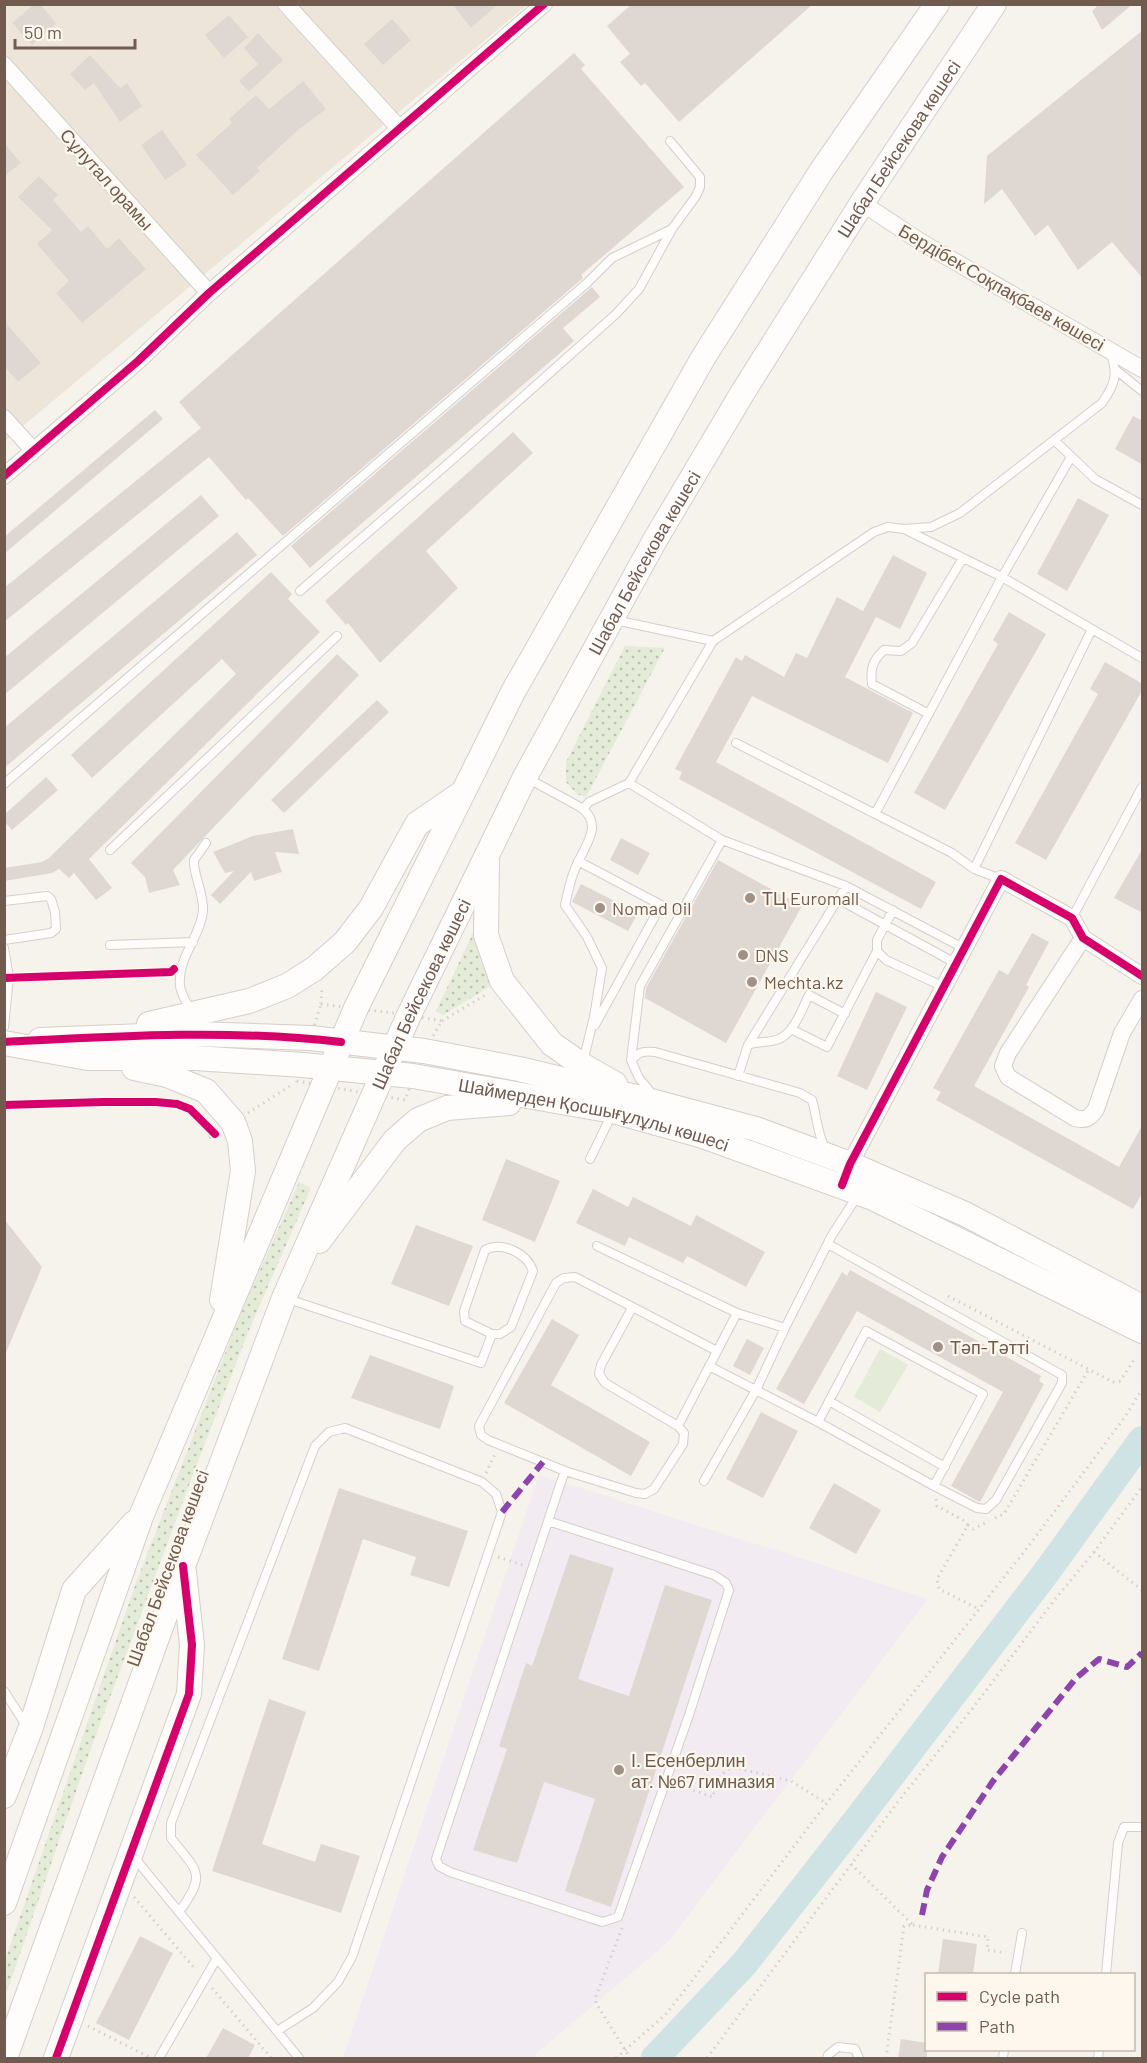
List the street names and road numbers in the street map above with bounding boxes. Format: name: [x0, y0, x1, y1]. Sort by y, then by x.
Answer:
street label: Шабал Бейсекова көшесі: [832, 56, 965, 241]
street label: Сұлутал орамы: [56, 124, 158, 234]
street label: Бердібек Соқпақбаев көшесі: [895, 219, 1109, 355]
street label: Шабал Бейсекова көшесі: [583, 467, 705, 658]
street label: Шабал Бейсекова көшесі: [367, 895, 475, 1093]
street label: Шаймерден Қосшығұлұлы көшесі: [457, 1073, 732, 1156]
street label: Шабал Бейсекова көшесі: [121, 1467, 213, 1669]

